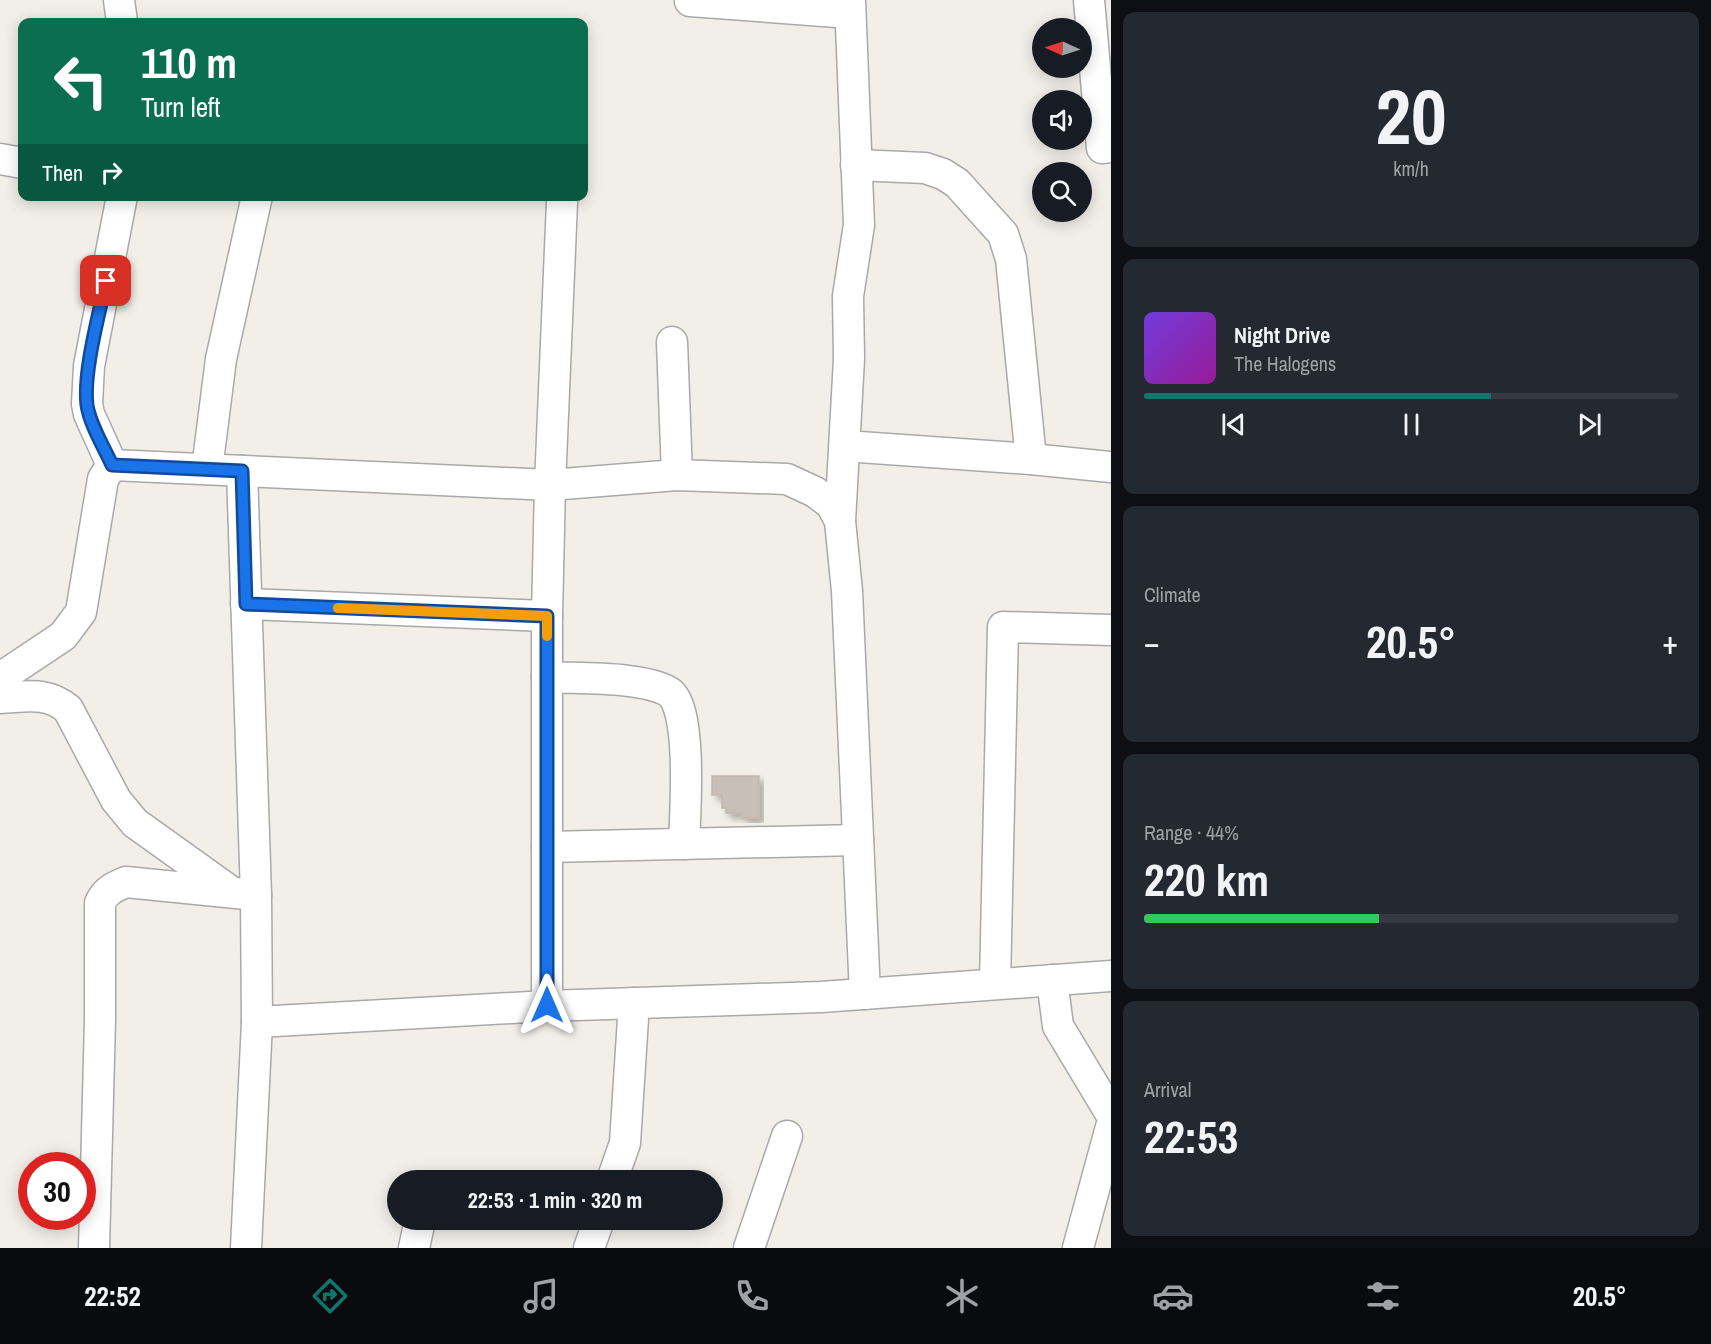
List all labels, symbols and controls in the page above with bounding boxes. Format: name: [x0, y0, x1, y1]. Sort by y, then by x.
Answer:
north arrow: [1032, 18, 1092, 78]
map controls: [1032, 18, 1092, 222]
text: 110 m: [141, 35, 237, 91]
icon: left: [42, 42, 120, 120]
text: 20: [1375, 63, 1447, 168]
text: Turn left: [141, 89, 220, 125]
button: sound: [1032, 90, 1092, 150]
text: km/h: [1393, 155, 1429, 182]
icon: right: [95, 156, 128, 189]
text: Then: [42, 158, 83, 188]
button: search: [1032, 162, 1092, 222]
pin: [80, 255, 131, 306]
icon: arrive: [89, 264, 122, 297]
text: Night Drive: [1234, 320, 1330, 350]
text: The Halogens: [1234, 350, 1336, 377]
icon: previous: [1217, 408, 1250, 441]
icon: pause: [1395, 408, 1428, 441]
icon: next: [1573, 408, 1606, 441]
text: Climate: [1144, 581, 1201, 608]
text: 20.5°: [1366, 611, 1456, 672]
text: −: [1144, 620, 1160, 664]
text: +: [1662, 620, 1678, 664]
text: Range · 44%: [1144, 819, 1239, 846]
text: 220 km: [1144, 849, 1269, 910]
position arrow: [515, 973, 579, 1037]
text: Arrival: [1144, 1076, 1191, 1103]
text: 22:53: [1144, 1106, 1238, 1167]
speed limit sign: 30: [18, 1152, 96, 1230]
text: 22:53 · 1 min · 320 m: [468, 1185, 642, 1215]
icon: directions: [309, 1275, 351, 1317]
icon: music: [520, 1275, 562, 1317]
icon: phone: [731, 1275, 773, 1317]
icon: climate: [941, 1275, 983, 1317]
icon: car: [1152, 1275, 1194, 1317]
icon: filters: [1362, 1275, 1404, 1317]
text: 22:52: [84, 1278, 141, 1314]
text: 20.5°: [1573, 1278, 1627, 1314]

